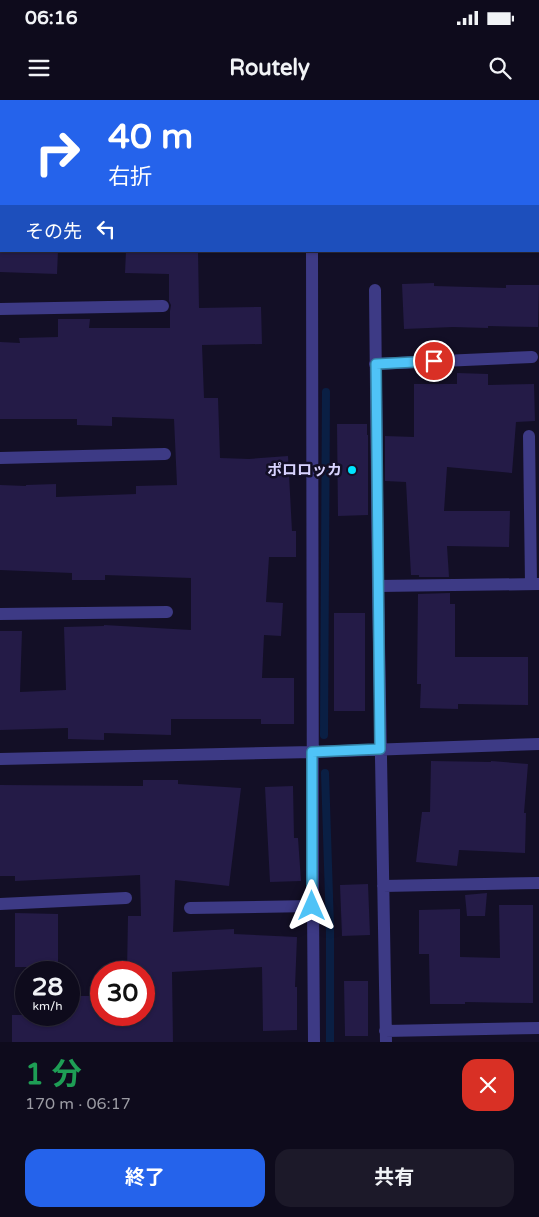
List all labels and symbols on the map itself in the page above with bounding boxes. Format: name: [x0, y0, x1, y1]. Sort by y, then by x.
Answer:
pin: [413, 340, 455, 382]
place label: ポロロッカ: [267, 461, 342, 479]
marker: ポロロッカ: [346, 464, 358, 476]
position arrow: [285, 879, 337, 931]
speed limit sign: 30: [90, 961, 155, 1026]

